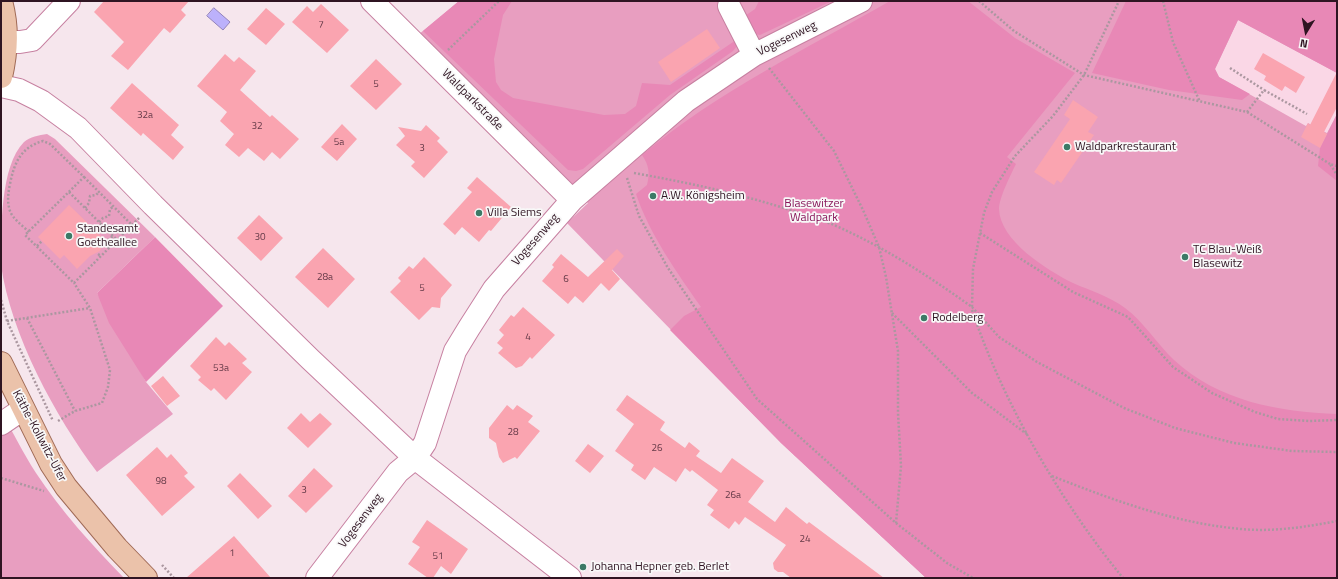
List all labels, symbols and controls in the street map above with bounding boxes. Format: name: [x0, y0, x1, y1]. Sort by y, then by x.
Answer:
north arrow: [1286, 12, 1326, 52]
street label: Vogesenweg: [755, 18, 819, 60]
house number: 7: [318, 20, 324, 32]
text: N: [1299, 35, 1309, 52]
street label: Waldparkstraße: [438, 66, 506, 134]
house number: 5: [373, 79, 379, 91]
house number: 32a: [137, 110, 153, 122]
house number: 32: [251, 121, 263, 133]
house number: 5a: [334, 137, 344, 149]
place label: Waldparkrestaurant: [1075, 140, 1176, 154]
marker: Waldparkrestaurant: [1062, 142, 1072, 152]
house number: 3: [419, 143, 425, 155]
place label: A.W. Königsheim: [661, 189, 745, 203]
marker: A.W. Königsheim: [648, 191, 658, 201]
park label: Blasewitzer Waldpark: [784, 197, 844, 225]
place label: Villa Siems: [487, 206, 542, 220]
marker: Villa Siems: [474, 208, 484, 218]
street label: Vogesenweg: [509, 211, 563, 269]
place label: Standesamt Goetheallee: [77, 222, 138, 250]
marker: Standesamt Goetheallee: [64, 231, 74, 241]
house number: 30: [254, 232, 266, 244]
place label: TC Blau-Weiß Blasewitz: [1193, 243, 1262, 271]
marker: TC Blau-Weiß Blasewitz: [1180, 252, 1190, 262]
house number: 28a: [317, 272, 333, 284]
house number: 6: [563, 274, 569, 286]
house number: 5: [419, 283, 425, 295]
place label: Rodelberg: [932, 311, 983, 325]
marker: Rodelberg: [919, 313, 929, 323]
house number: 4: [525, 332, 531, 344]
house number: 53a: [213, 363, 229, 375]
street label: Käthe-Kollwitz-Ufer: [9, 388, 69, 484]
house number: 28: [507, 427, 519, 439]
house number: 26: [651, 443, 663, 455]
house number: 98: [155, 476, 167, 488]
house number: 3: [301, 485, 307, 497]
house number: 26a: [725, 490, 741, 502]
street label: Vogesenweg: [336, 491, 386, 551]
house number: 24: [799, 534, 811, 546]
house number: 1: [229, 548, 235, 560]
house number: 51: [432, 551, 444, 563]
place label: Johanna Hepner geb. Berlet: [591, 560, 729, 574]
marker: Johanna Hepner geb. Berlet: [578, 562, 588, 572]

